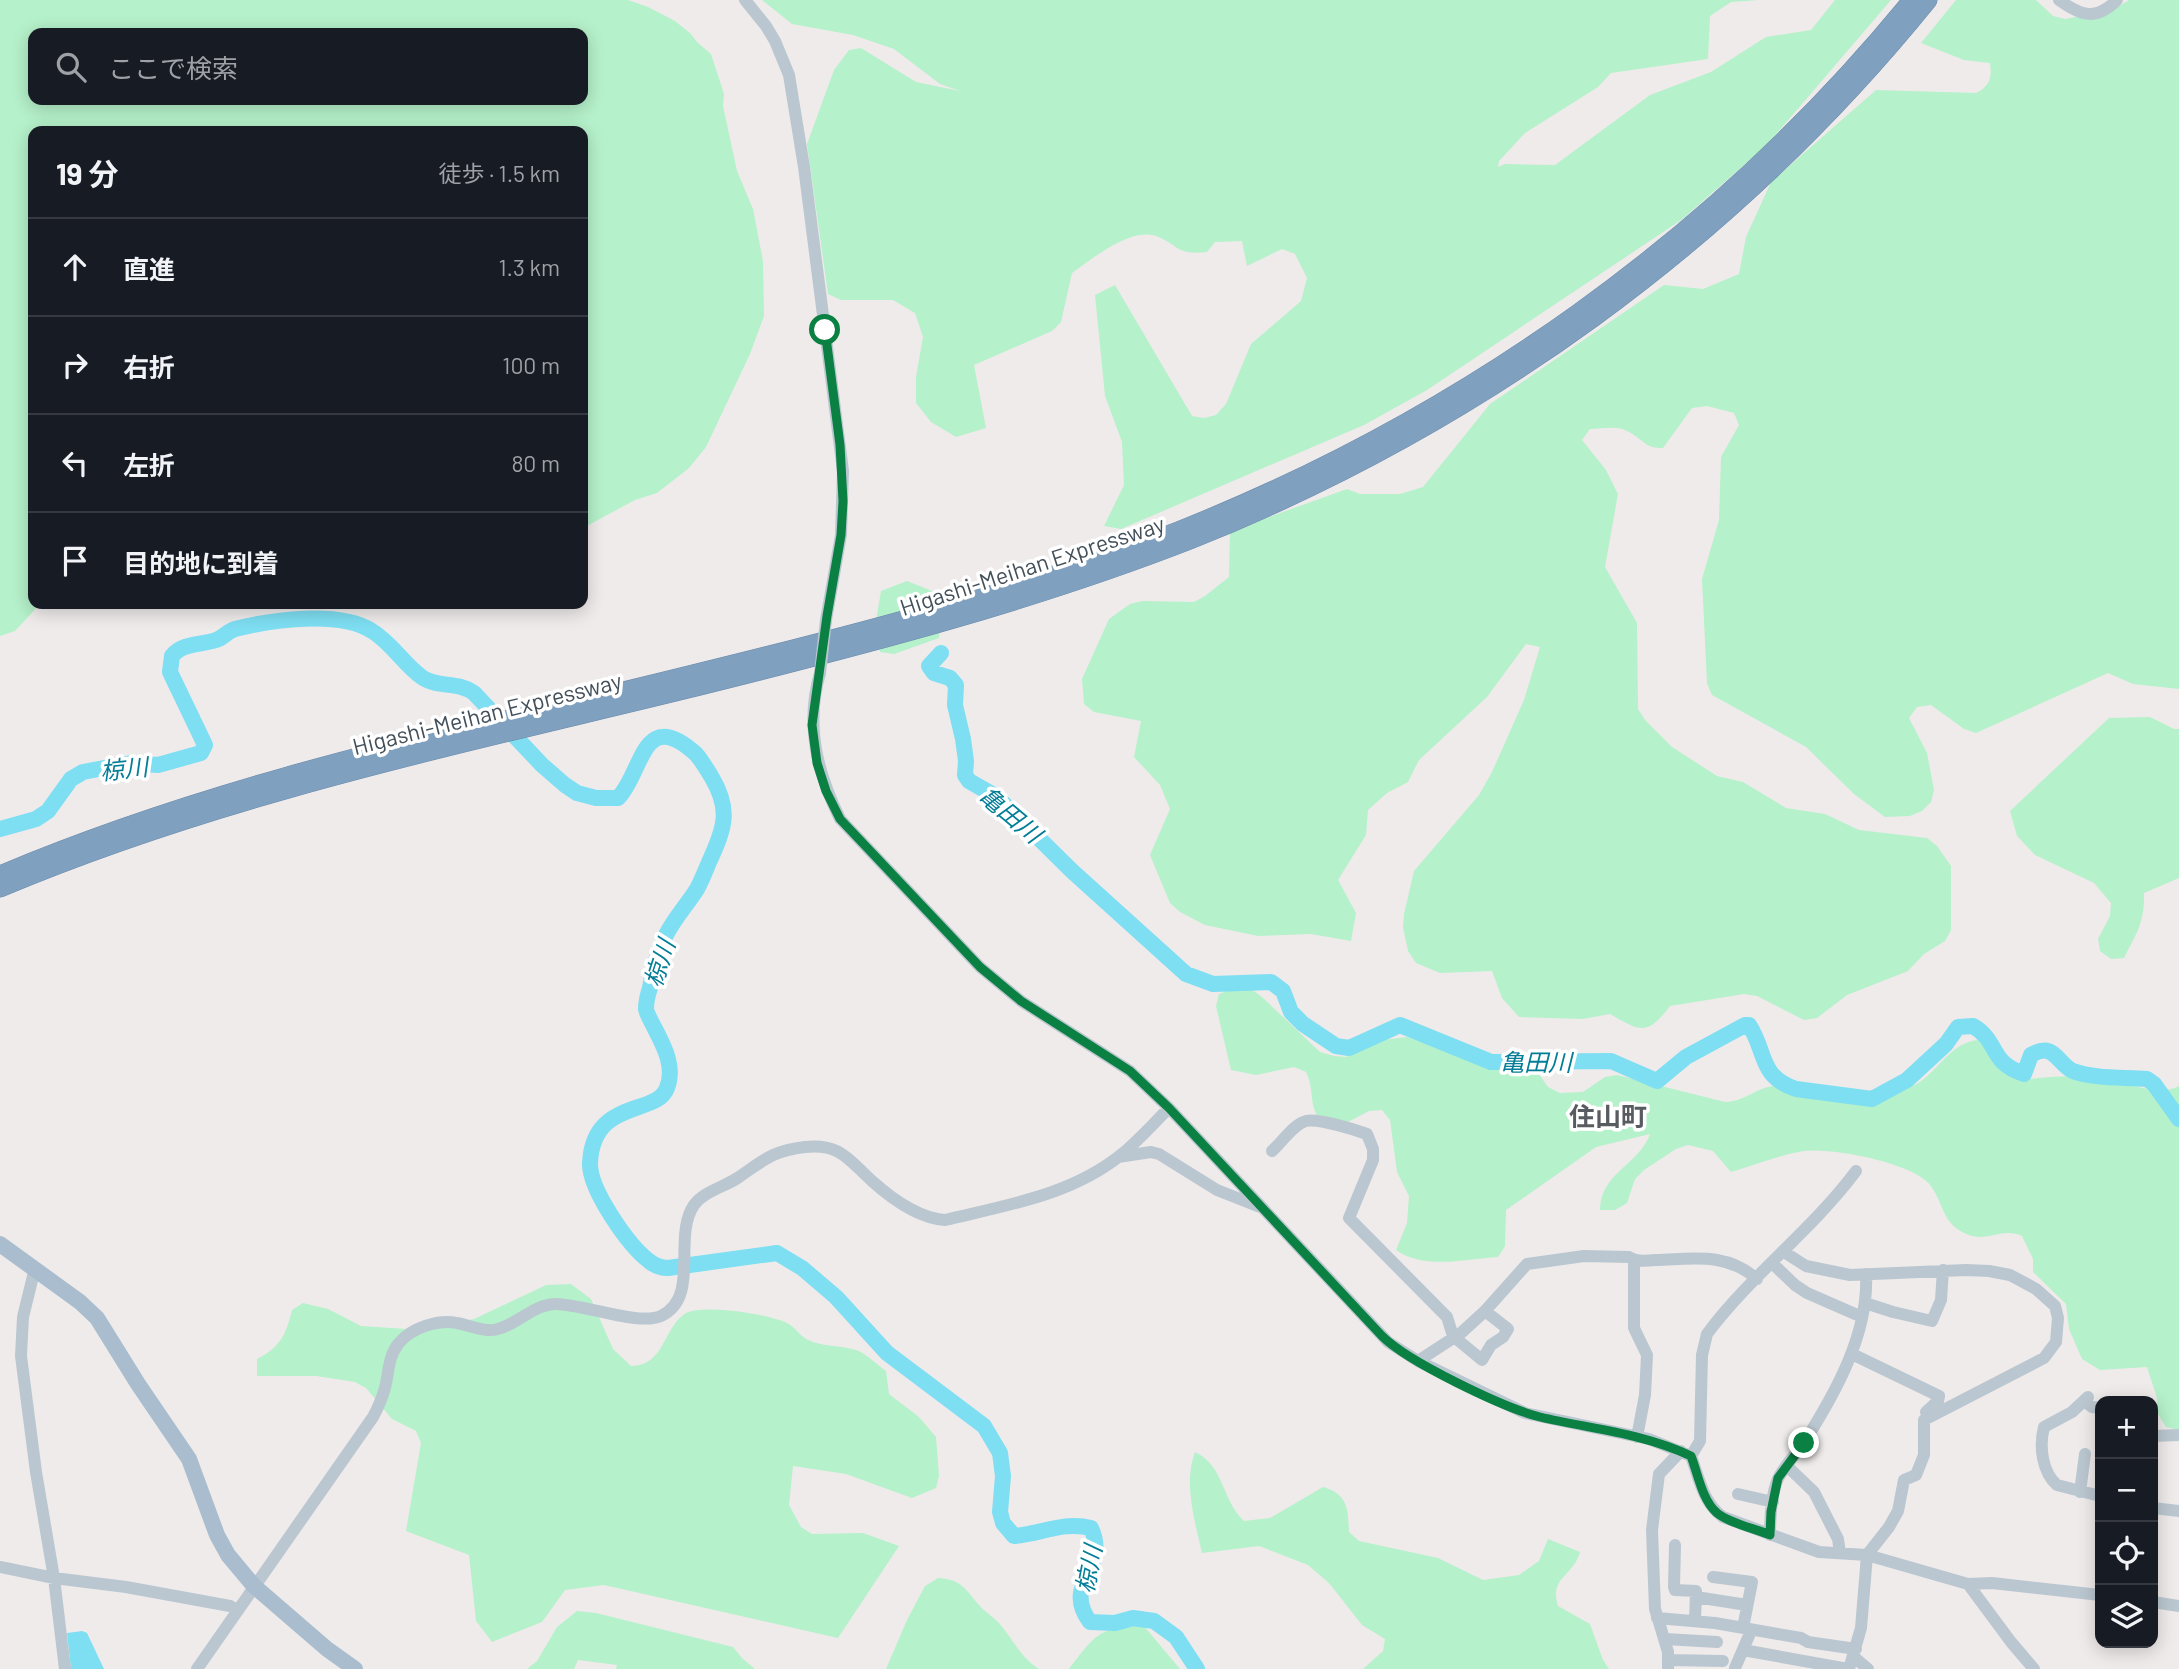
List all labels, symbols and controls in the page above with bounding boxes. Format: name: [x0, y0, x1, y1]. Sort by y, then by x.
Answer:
search box: [28, 28, 588, 105]
icon: search: [52, 48, 90, 86]
text: ここで検索: [108, 52, 238, 83]
text: 19 分: [56, 155, 119, 191]
text: 徒歩 · 1.5 km: [439, 159, 560, 187]
icon: ahead: [56, 248, 94, 286]
text: 直進: [123, 253, 175, 284]
text: 1.3 km: [499, 253, 560, 281]
route start: [809, 314, 840, 345]
icon: right: [56, 346, 94, 384]
text: 右折: [123, 351, 175, 382]
text: 100 m: [502, 351, 560, 379]
icon: left: [56, 444, 94, 482]
text: 左折: [123, 449, 175, 480]
text: 80 m: [511, 449, 560, 477]
street label: Higashi-Meihan Expressway: [896, 509, 1168, 621]
icon: arrive: [56, 542, 94, 580]
text: 目的地に到着: [123, 547, 279, 578]
street label: Higashi-Meihan Expressway: [349, 666, 625, 760]
water label: 椋川: [99, 751, 152, 785]
water label: 亀田川: [974, 780, 1050, 850]
water label: 椋川: [638, 933, 681, 990]
water label: 亀田川: [1500, 1047, 1575, 1076]
district label: 住山町: [1569, 1100, 1647, 1131]
map controls: [2095, 1396, 2158, 1648]
button: +: [2095, 1396, 2158, 1459]
route end: [1788, 1427, 1819, 1458]
button: −: [2095, 1459, 2158, 1522]
button: locate: [2095, 1522, 2158, 1585]
water label: 椋川: [1069, 1540, 1107, 1595]
button: layers: [2095, 1585, 2158, 1648]

